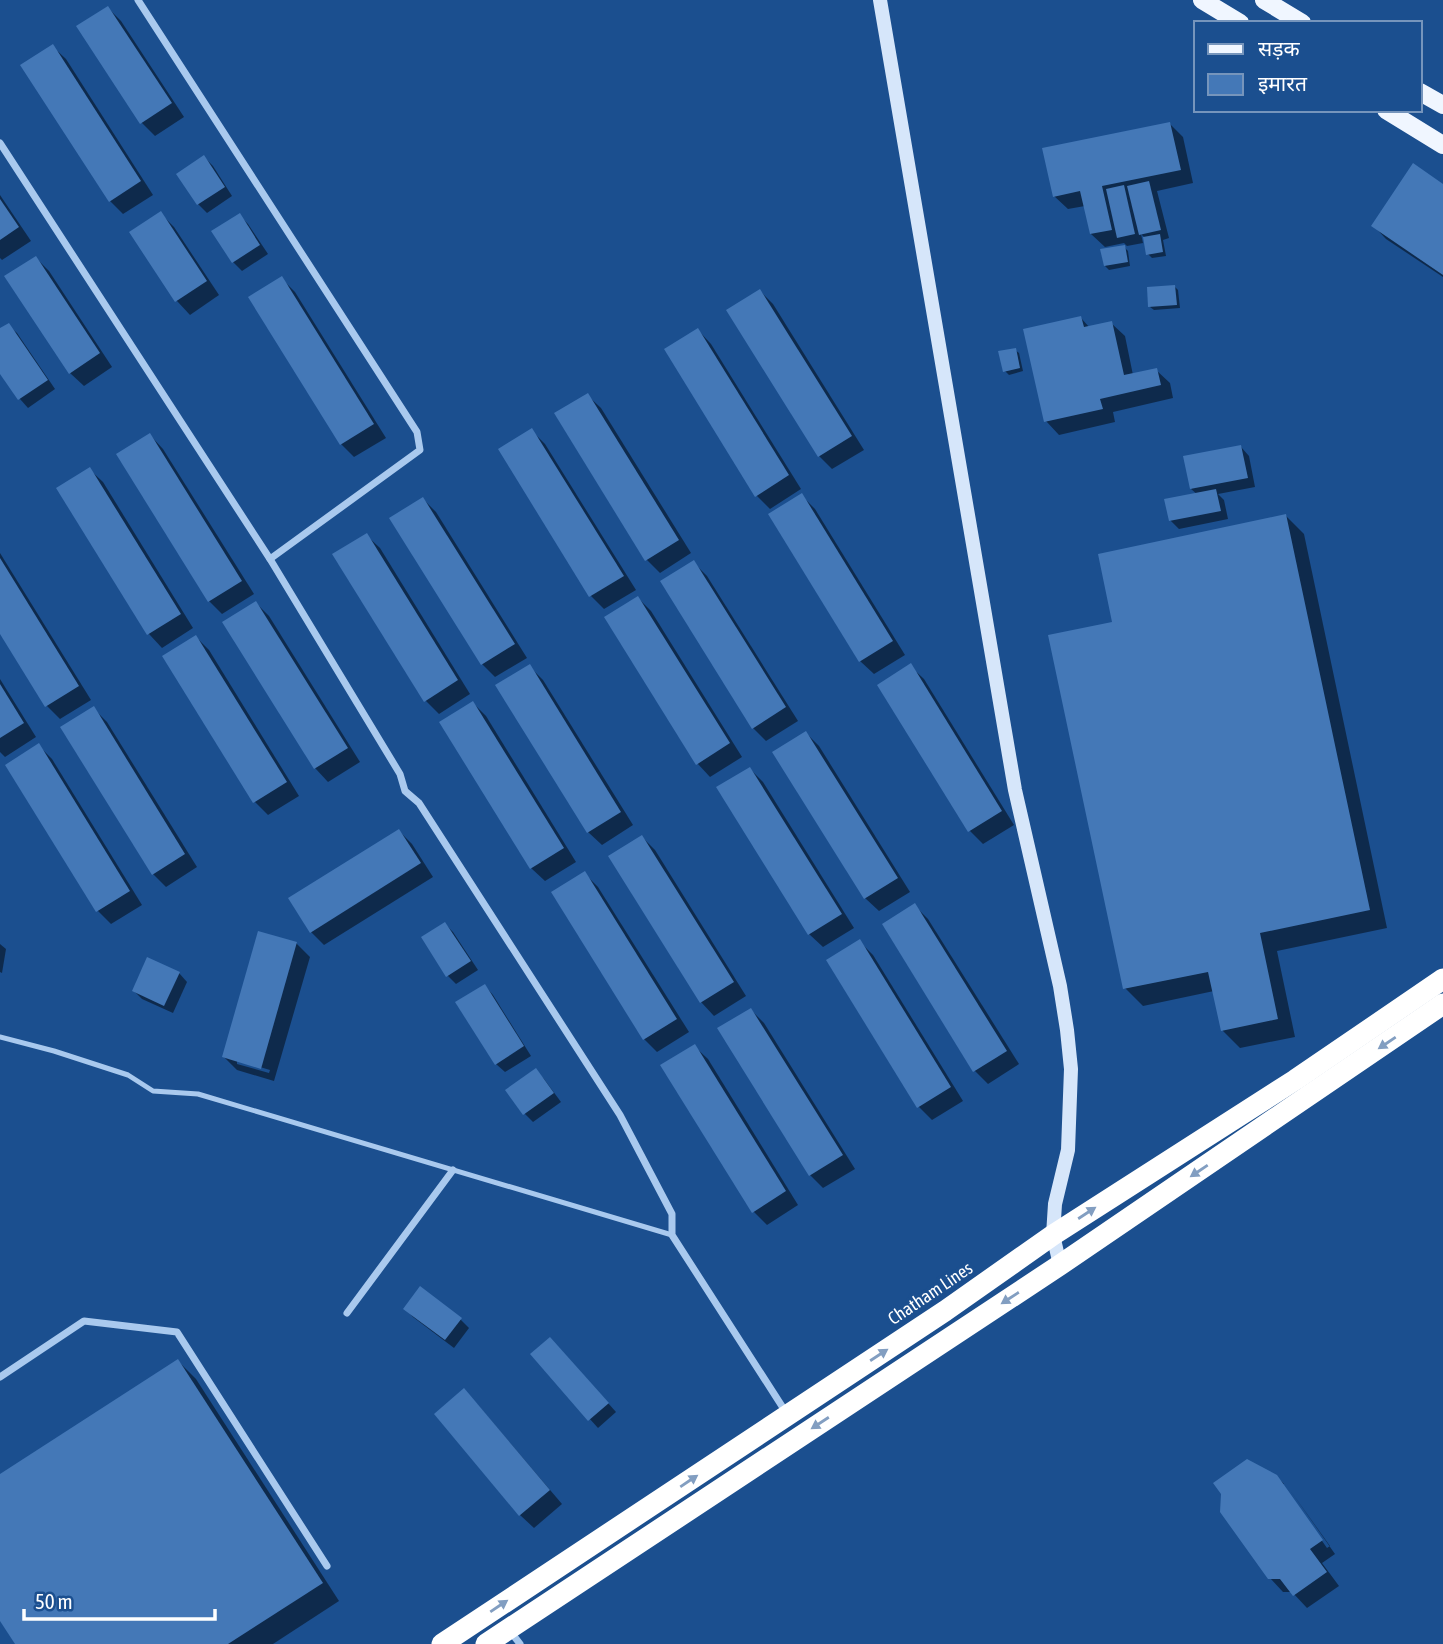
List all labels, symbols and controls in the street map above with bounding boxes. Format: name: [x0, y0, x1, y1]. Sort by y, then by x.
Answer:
legend: [1194, 21, 1422, 112]
text: सड़क: [1258, 36, 1300, 60]
text: इमारत: [1258, 71, 1308, 95]
one-way arrow: [1377, 1036, 1396, 1049]
one-way arrow: [1189, 1164, 1208, 1177]
one-way arrow: [1077, 1207, 1097, 1220]
street label: Chatham Lines: [884, 1257, 976, 1329]
one-way arrow: [1001, 1291, 1019, 1305]
one-way arrow: [869, 1349, 888, 1362]
one-way arrow: [811, 1416, 829, 1430]
one-way arrow: [680, 1474, 698, 1488]
scale bar: [24, 1578, 215, 1622]
text: 50 m: [35, 1589, 73, 1613]
one-way arrow: [490, 1599, 508, 1613]

